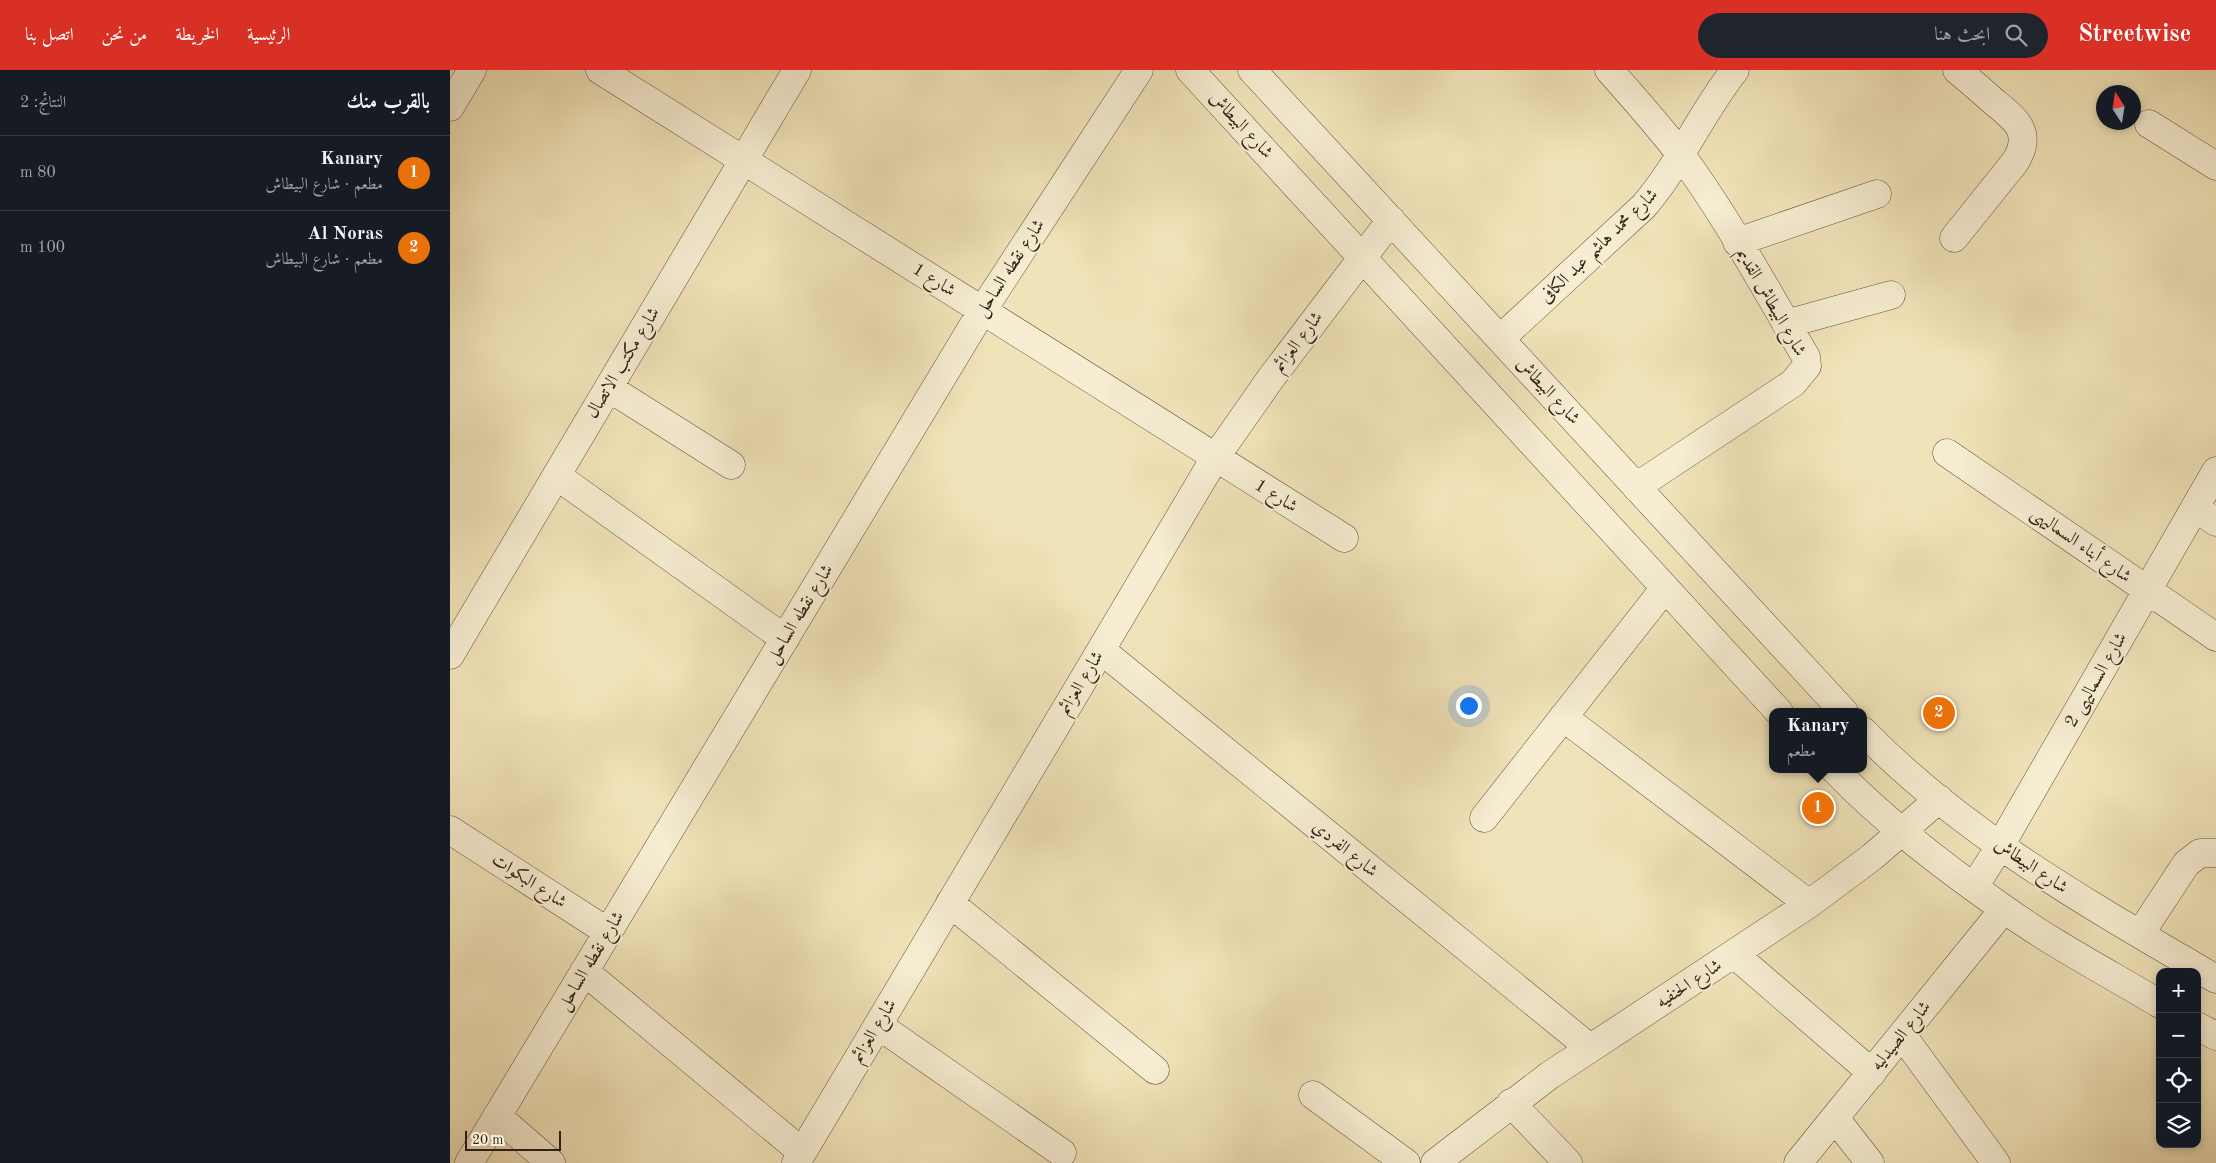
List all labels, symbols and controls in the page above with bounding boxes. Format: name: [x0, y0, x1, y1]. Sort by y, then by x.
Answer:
search box: [1698, 13, 2048, 58]
icon: search: [2002, 21, 2030, 49]
text: Streetwise: [2078, 23, 2191, 47]
text: اتصل بنا: [25, 26, 74, 44]
text: من نحن: [102, 26, 147, 44]
text: الخريطة: [175, 26, 219, 44]
text: الرئيسية: [247, 26, 290, 44]
text: ابحث هنا: [1934, 26, 1990, 45]
north arrow: [2096, 85, 2141, 130]
street label: شارع البيطاش: [1202, 88, 1276, 165]
text: بالقرب منك: [347, 92, 430, 113]
text: النتائج: 2: [20, 95, 66, 111]
text: Kanary: [320, 150, 383, 169]
text: 80 m: [20, 165, 56, 181]
text: 1: [409, 165, 419, 181]
text: مطعم · شارع البيطاش: [266, 177, 383, 193]
street label: شارع محمد هاشم عبد الكافى: [1536, 185, 1667, 312]
street label: شارع نقطه الساحل: [972, 216, 1052, 323]
text: Al Noras: [307, 225, 383, 244]
text: 100 m: [20, 240, 65, 256]
text: 2: [409, 240, 419, 256]
street label: شارع البيطاش القديم: [1727, 245, 1809, 362]
text: مطعم · شارع البيطاش: [266, 252, 383, 268]
street label: شارع 1: [907, 260, 959, 304]
street label: شارع مكتب الاتصال: [582, 304, 667, 424]
street label: شارع العزائم: [1270, 308, 1331, 379]
street label: شارع البيطاش: [1509, 354, 1583, 431]
street label: شارع 1: [1249, 476, 1301, 520]
street label: شارع أبناء السماليهى: [2025, 500, 2137, 590]
street label: شارع نقطه الساحل: [763, 561, 841, 669]
street label: شارع السماليهى 2: [2062, 630, 2135, 733]
street label: شارع العزائم: [1055, 648, 1112, 721]
your location: [1456, 693, 1482, 719]
pin: 2: [1923, 694, 1955, 732]
popup: [1769, 708, 1867, 773]
text: Kanary: [1787, 717, 1849, 736]
text: مطعم: [1787, 744, 1816, 760]
pin: 1: [1802, 789, 1834, 827]
street label: شارع الفردي: [1306, 817, 1381, 884]
street label: شارع البيطاش: [1988, 835, 2071, 901]
street label: شارع البكوات: [486, 849, 570, 916]
street label: شارع نقطه الساحل: [554, 908, 632, 1016]
street label: شارع الحنفيه: [1653, 956, 1728, 1016]
map controls: [2156, 968, 2201, 1148]
button: +: [2156, 968, 2201, 1013]
street label: شارع العزائم: [848, 996, 905, 1069]
street label: شارع الصيدليه: [1868, 998, 1938, 1077]
button: −: [2156, 1013, 2201, 1058]
button: locate: [2156, 1058, 2201, 1103]
button: layers: [2156, 1103, 2201, 1148]
scale bar: [465, 1128, 561, 1151]
text: 20 m: [472, 1133, 503, 1147]

